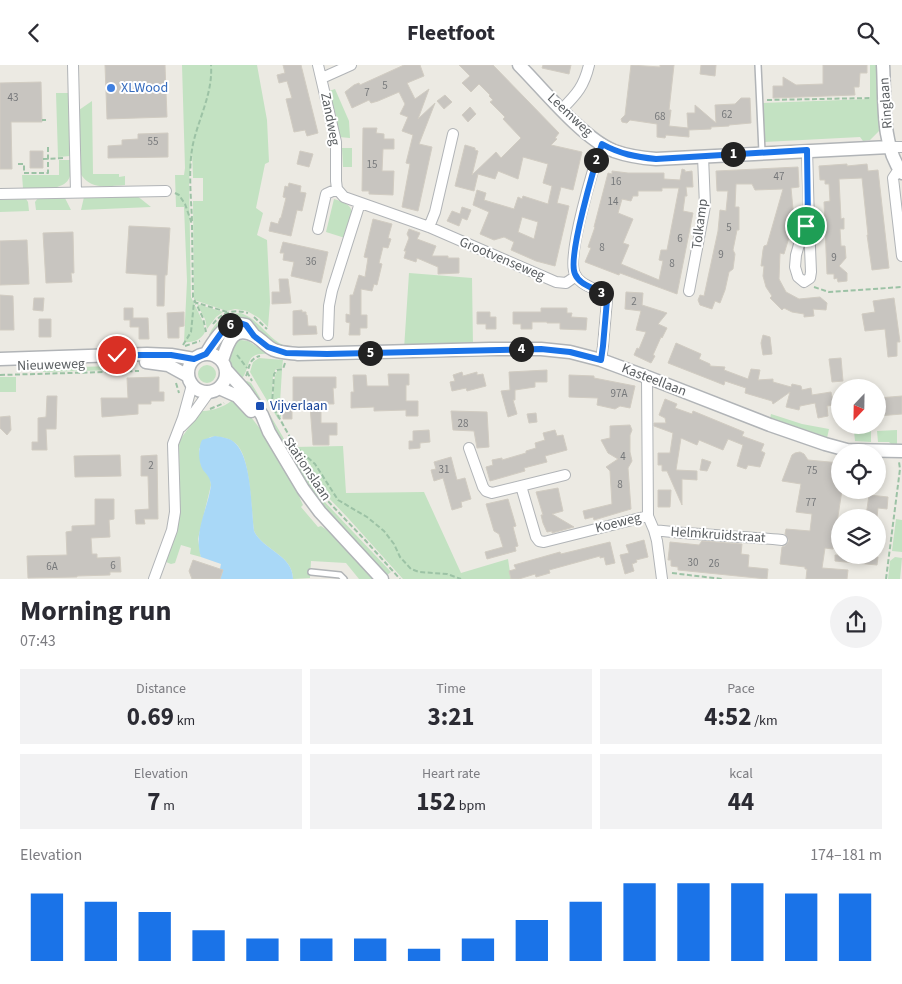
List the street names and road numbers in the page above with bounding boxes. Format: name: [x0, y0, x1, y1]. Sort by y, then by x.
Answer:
street label: Ringlaan: [874, 77, 898, 129]
street label: Leemweg: [543, 89, 597, 141]
street label: Zandweg: [315, 91, 345, 147]
street label: Tolkamp: [687, 197, 713, 251]
street label: Grootvenseweg: [456, 232, 548, 286]
street label: Nieuweweg: [17, 354, 85, 376]
street label: Kasteellaan: [619, 358, 689, 402]
street label: Stationslaan: [278, 433, 336, 505]
street label: Koeweg: [593, 508, 643, 538]
street label: Helmkruidstraat: [670, 522, 767, 548]

